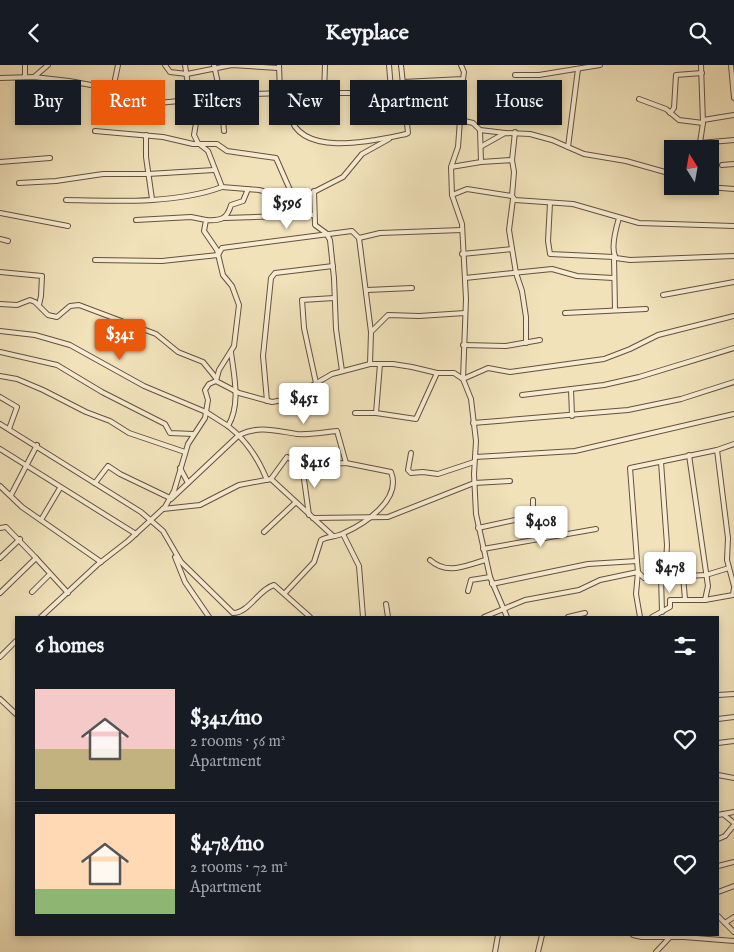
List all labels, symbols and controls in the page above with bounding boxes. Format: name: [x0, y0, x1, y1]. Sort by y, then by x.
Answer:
icon: back: [20, 19, 48, 47]
text: Keyplace: [325, 19, 409, 47]
icon: search: [686, 19, 714, 47]
chip: Buy: [15, 80, 81, 125]
chip: Rent: [91, 80, 165, 125]
chip: Filters: [175, 80, 259, 125]
chip: New: [269, 80, 340, 125]
chip: Apartment: [350, 80, 467, 125]
chip: House: [477, 80, 562, 125]
north arrow: [664, 140, 719, 195]
map controls: [664, 140, 719, 195]
pin: $596: [257, 187, 317, 230]
text: $596: [273, 194, 301, 214]
pin: $341: [90, 319, 150, 361]
text: $341: [106, 325, 134, 345]
pin: $451: [274, 383, 334, 425]
text: $451: [290, 389, 318, 409]
pin: $416: [285, 447, 345, 489]
text: $416: [300, 453, 330, 473]
pin: $408: [511, 505, 571, 548]
text: $408: [526, 512, 556, 532]
pin: $478: [640, 551, 700, 594]
text: $478: [655, 558, 685, 578]
icon: filters: [671, 632, 699, 660]
text: 6 homes: [35, 633, 104, 660]
text: $341/mo: [190, 705, 262, 732]
icon: home: [75, 709, 135, 769]
icon: heart: [671, 725, 699, 753]
text: 2 rooms · 56 m²: [190, 732, 285, 752]
text: Apartment: [190, 752, 261, 772]
text: $478/mo: [190, 831, 264, 858]
icon: home: [75, 834, 135, 894]
icon: heart: [671, 850, 699, 878]
text: 2 rooms · 72 m²: [190, 858, 288, 878]
text: Apartment: [190, 878, 261, 898]

